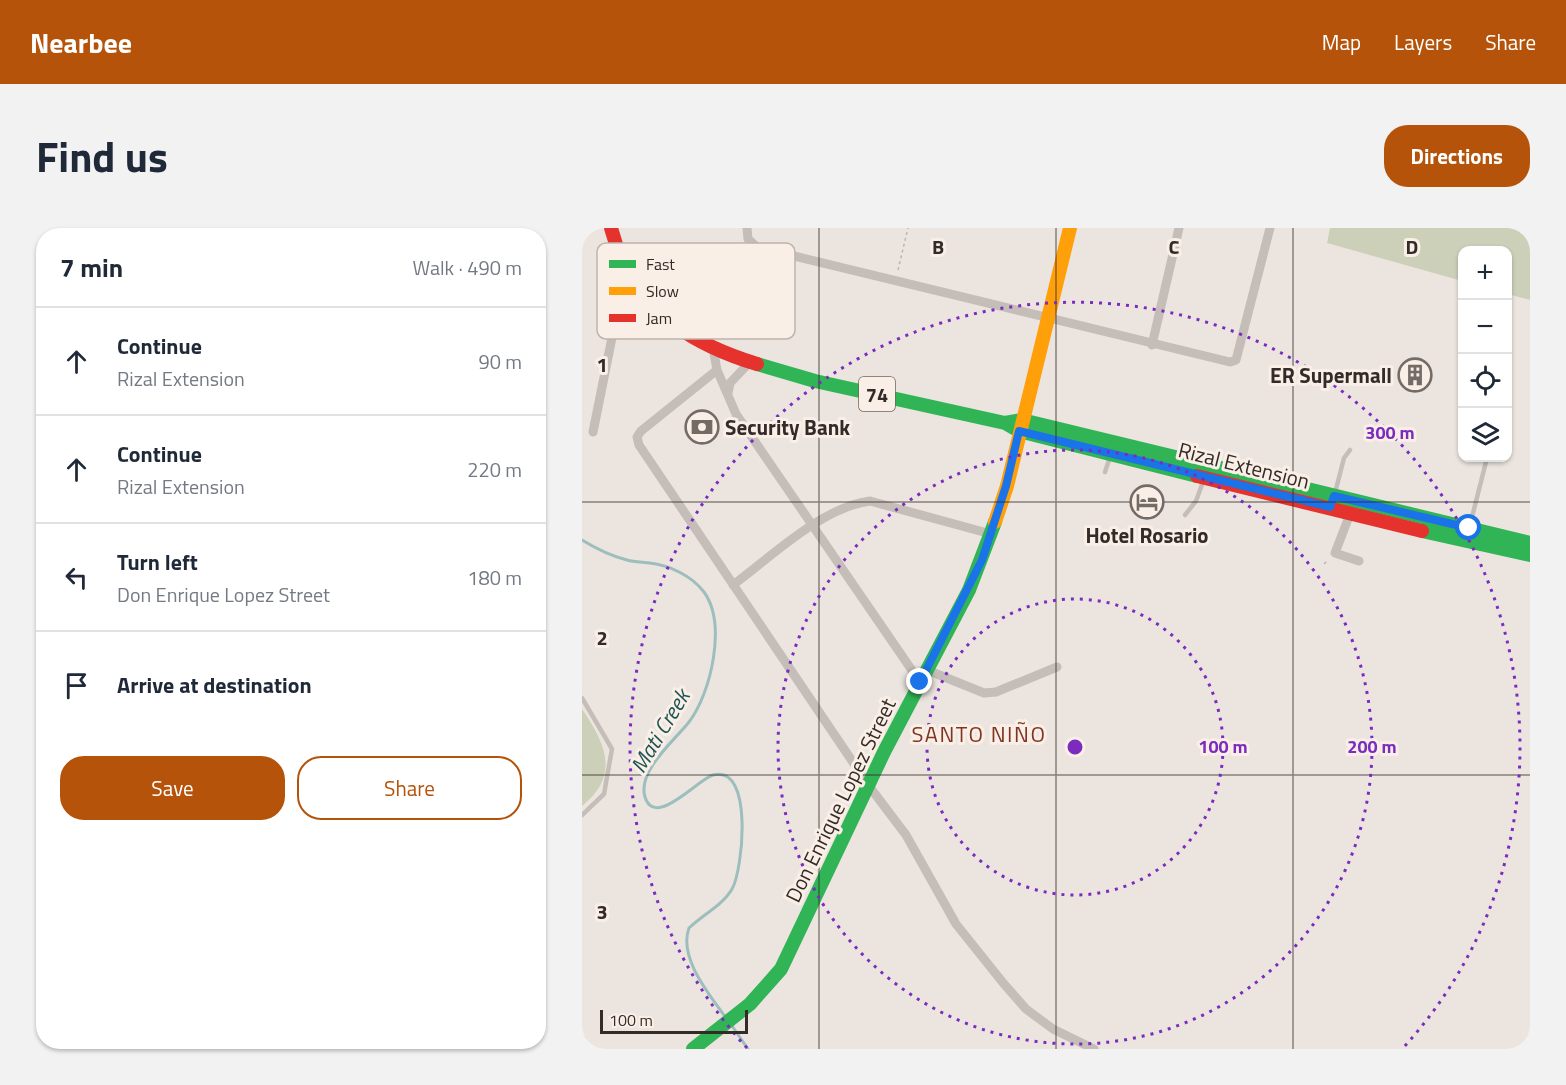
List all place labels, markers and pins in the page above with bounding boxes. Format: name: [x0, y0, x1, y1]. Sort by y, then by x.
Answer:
building icon: ER Supermall: [1397, 357, 1433, 393]
place label: ER Supermall: [1270, 359, 1392, 391]
bank icon: Security Bank: [684, 409, 720, 445]
place label: Security Bank: [725, 411, 850, 443]
hotel icon: Hotel Rosario: [1129, 484, 1165, 520]
place label: Hotel Rosario: [1086, 519, 1208, 551]
centre of rings: [1065, 737, 1085, 757]

